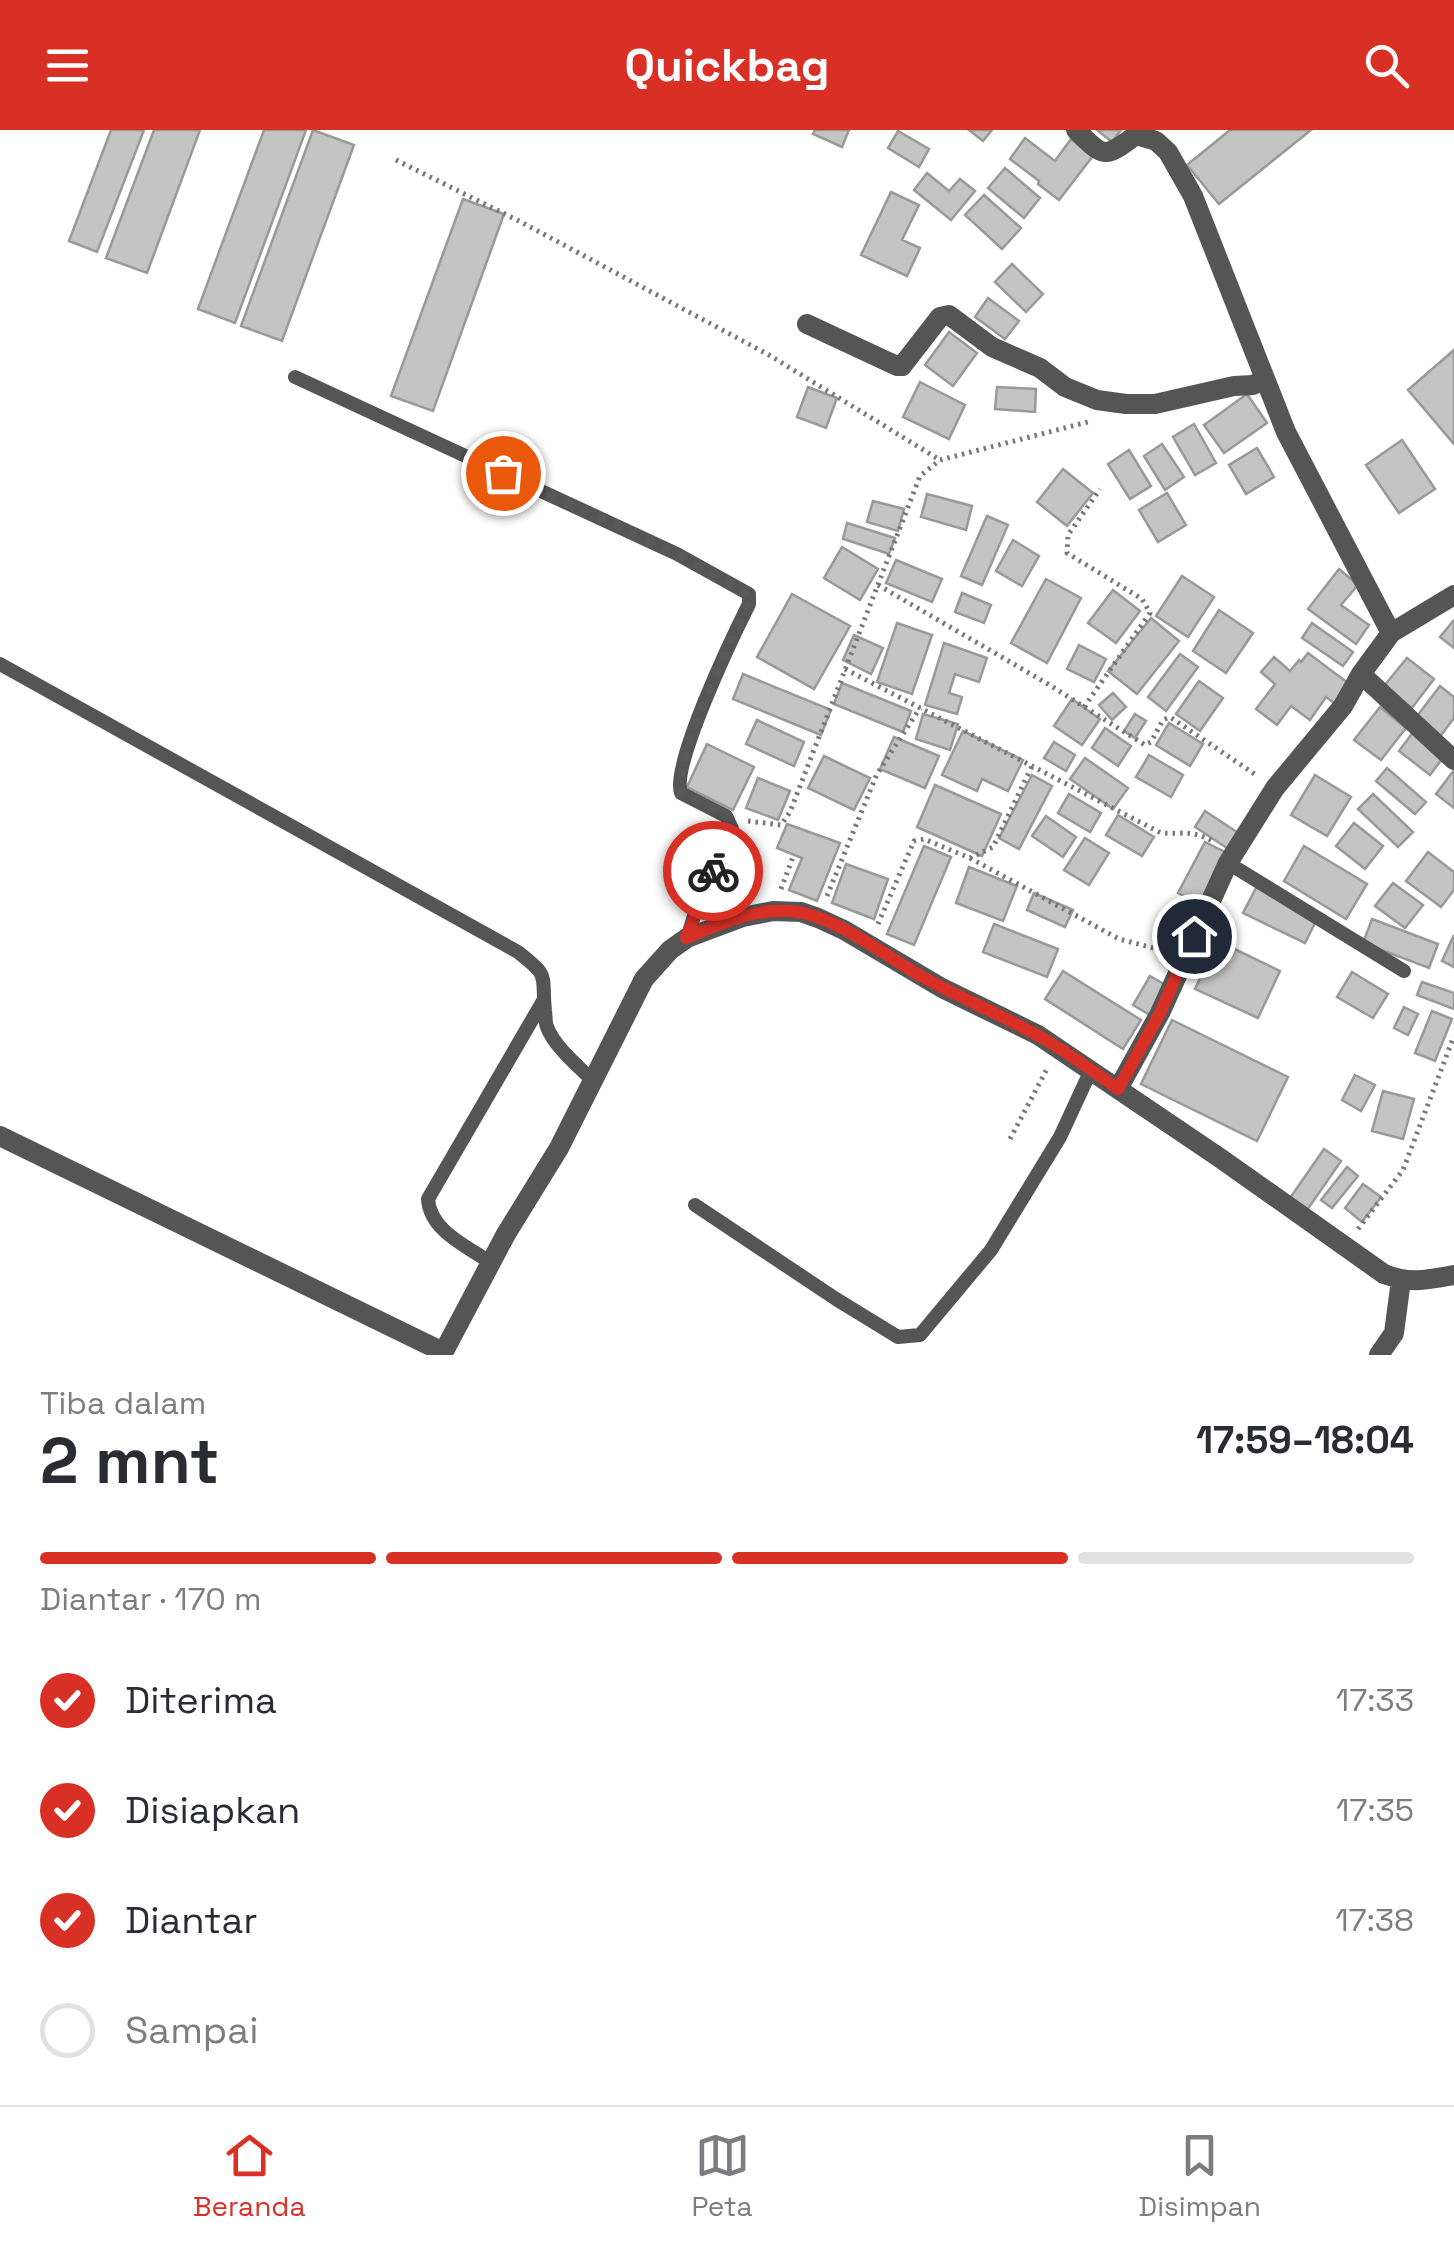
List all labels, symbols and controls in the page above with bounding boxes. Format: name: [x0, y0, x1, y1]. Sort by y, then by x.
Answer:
text: Quickbag: [625, 37, 829, 94]
icon: menu: [40, 38, 95, 93]
icon: search: [1359, 38, 1414, 93]
pin: [461, 431, 546, 516]
icon: bag: [476, 446, 531, 501]
courier: [663, 821, 763, 921]
icon: bike: [686, 844, 741, 899]
pin: [1152, 894, 1237, 979]
icon: home: [1167, 909, 1222, 964]
text: Tiba dalam: [40, 1383, 206, 1423]
text: 17:59–18:04: [1196, 1416, 1414, 1464]
text: 2 mnt: [40, 1419, 219, 1502]
text: Diantar · 170 m: [40, 1579, 262, 1619]
icon: check: [40, 1673, 95, 1728]
text: Diterima: [125, 1676, 277, 1724]
text: 17:33: [1336, 1680, 1414, 1720]
icon: check: [40, 1783, 95, 1838]
text: Disiapkan: [125, 1786, 300, 1834]
text: 17:35: [1336, 1790, 1414, 1830]
icon: check: [40, 1893, 95, 1948]
text: Diantar: [125, 1896, 258, 1944]
text: 17:38: [1335, 1900, 1414, 1940]
text: Sampai: [125, 2006, 258, 2054]
tab: Beranda: [193, 2128, 306, 2224]
tab: Peta: [691, 2128, 753, 2224]
tab: Disimpan: [1139, 2128, 1261, 2224]

